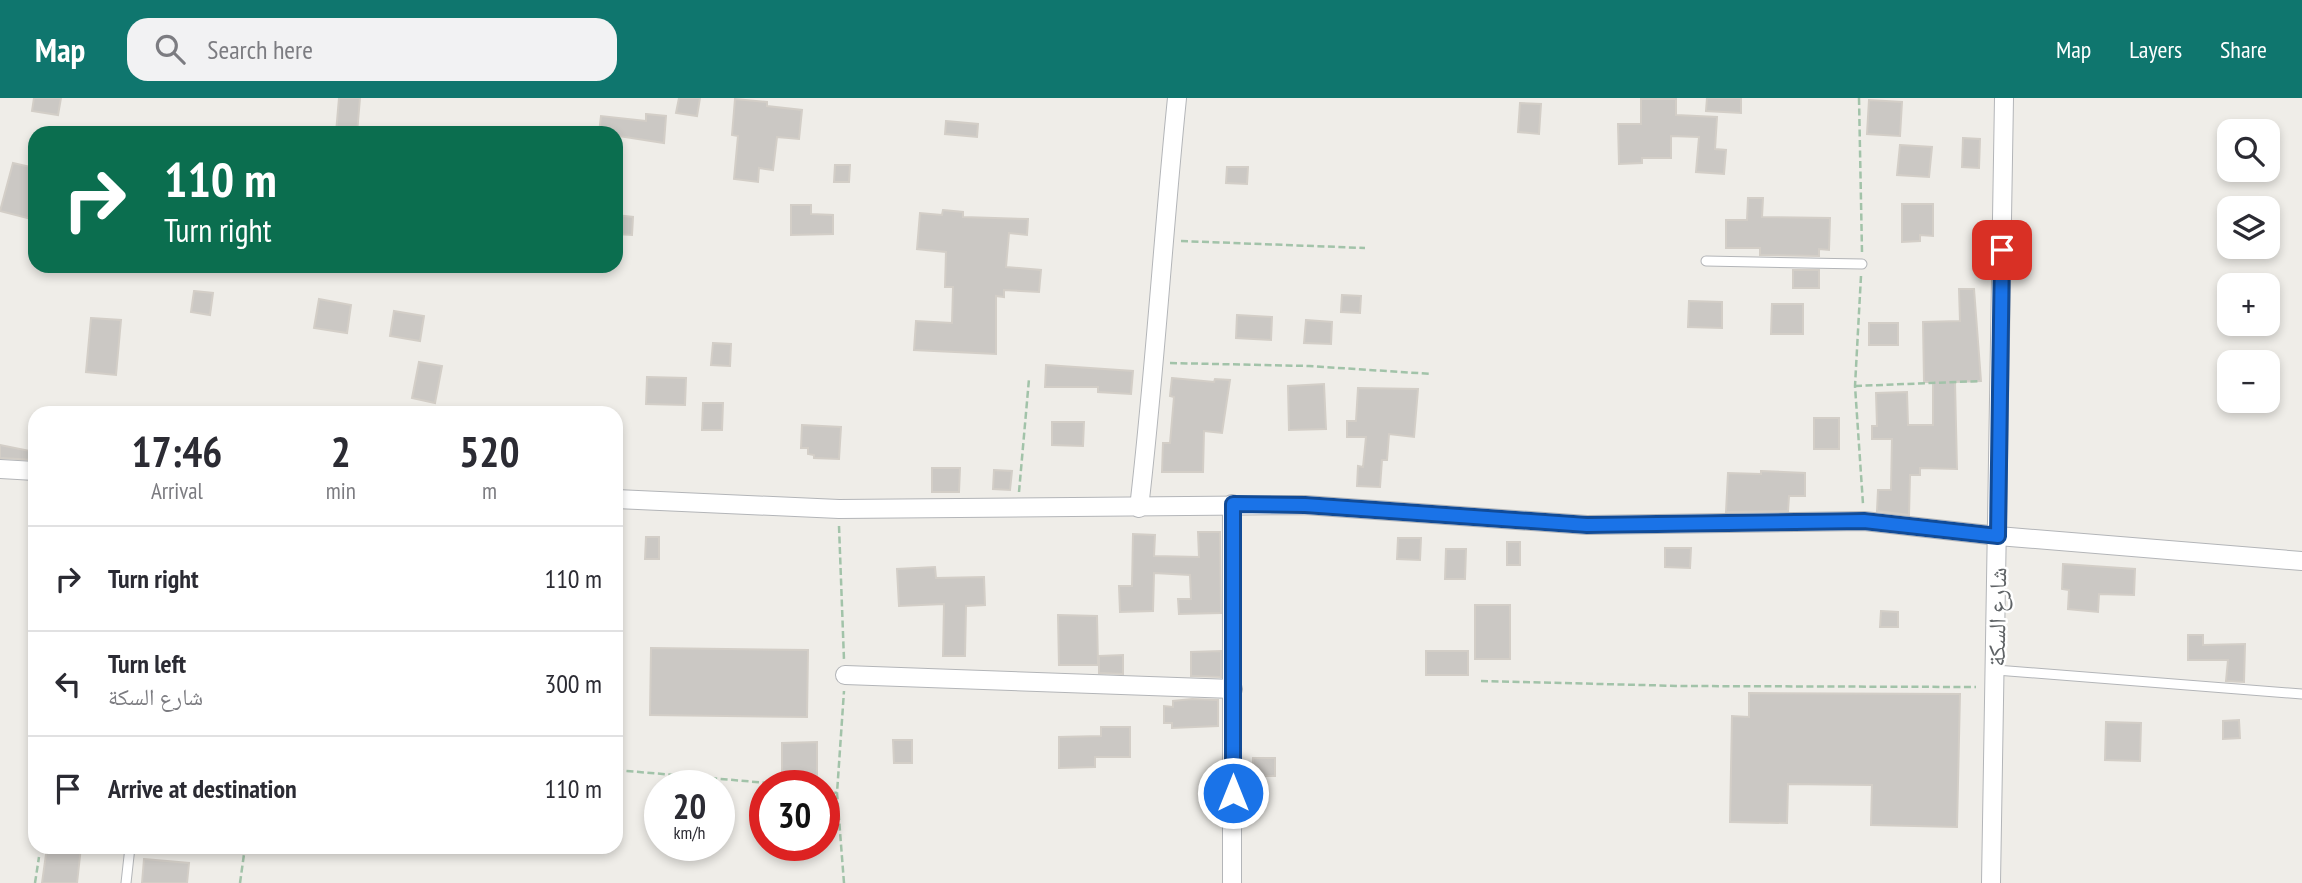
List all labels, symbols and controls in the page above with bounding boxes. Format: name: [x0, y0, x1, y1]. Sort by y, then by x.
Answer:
search box: [127, 18, 617, 81]
text: Map: [35, 28, 85, 71]
icon: search: [151, 30, 189, 68]
text: Search here: [207, 33, 313, 66]
text: Map: [2056, 34, 2091, 65]
text: Layers: [2129, 34, 2182, 65]
text: Share: [2220, 34, 2267, 65]
map controls: [2217, 119, 2280, 413]
button: search: [2217, 119, 2280, 182]
text: 110 m: [164, 147, 277, 211]
icon: right: [49, 154, 140, 245]
button: layers: [2217, 196, 2280, 259]
text: Turn right: [164, 209, 272, 251]
pin: [1972, 220, 2032, 280]
icon: arrive: [1983, 231, 2021, 269]
button: +: [2217, 273, 2280, 336]
button: −: [2217, 350, 2280, 413]
text: 17:46: [131, 424, 222, 479]
text: 2: [331, 424, 351, 479]
text: 520: [459, 424, 520, 479]
text: Arrival: [151, 476, 203, 505]
text: min: [326, 476, 356, 505]
text: m: [482, 476, 497, 505]
icon: right: [49, 560, 87, 598]
text: Turn right: [108, 562, 199, 595]
text: 110 m: [544, 562, 602, 595]
street label: شارع السكة: [1981, 567, 2013, 667]
text: Turn left: [108, 647, 186, 680]
icon: left: [49, 665, 87, 703]
text: 300 m: [544, 667, 602, 700]
text: شارع السكة: [108, 682, 203, 711]
position arrow: [1196, 756, 1270, 830]
icon: arrive: [49, 770, 87, 808]
speed limit sign: 30: [749, 770, 840, 861]
text: Arrive at destination: [108, 772, 297, 805]
text: 110 m: [544, 772, 602, 805]
text: 20: [673, 783, 706, 829]
text: km/h: [674, 821, 705, 844]

